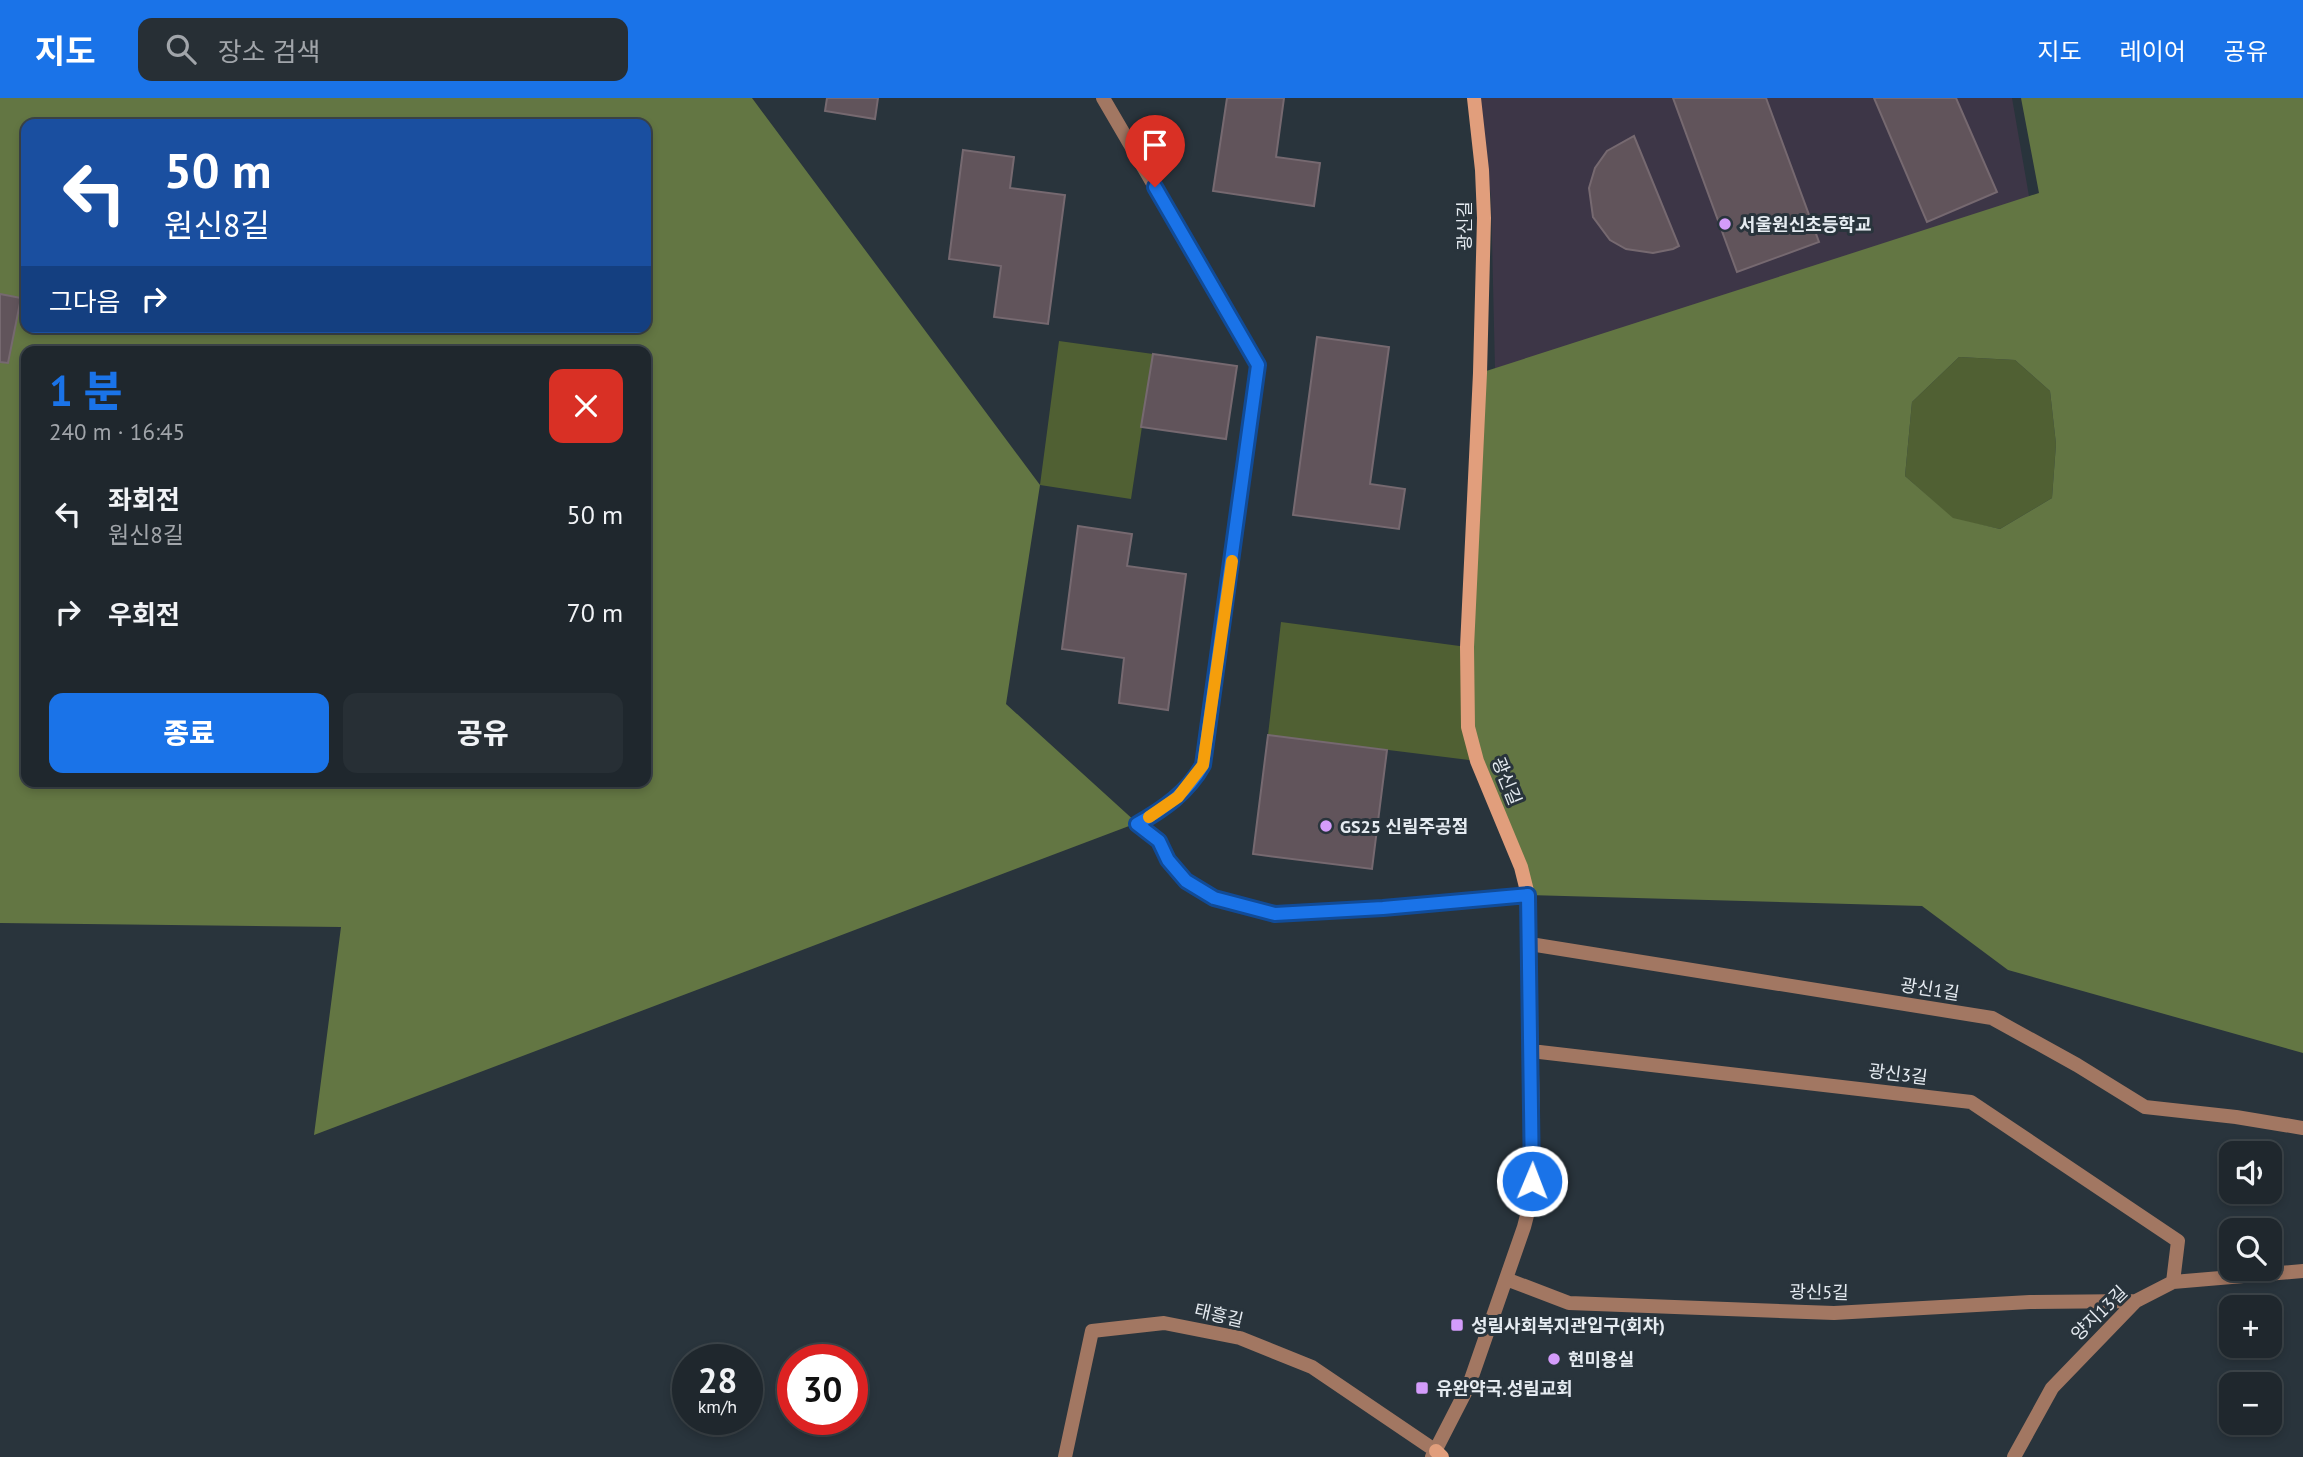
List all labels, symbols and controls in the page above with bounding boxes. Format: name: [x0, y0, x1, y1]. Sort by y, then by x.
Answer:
search box: [138, 18, 628, 81]
text: 지도: [35, 29, 96, 72]
icon: search: [162, 30, 200, 68]
text: 장소 검색: [218, 35, 320, 68]
text: 지도: [2037, 36, 2082, 67]
text: 레이어: [2120, 36, 2186, 67]
text: 공유: [2224, 36, 2268, 67]
pin: [1125, 115, 1185, 187]
icon: arrive: [1136, 126, 1174, 164]
text: 50 m: [164, 138, 271, 202]
icon: left: [49, 147, 140, 238]
street label: 광신길: [1453, 201, 1476, 251]
text: 원신8길: [164, 204, 270, 246]
place label: 서울원신초등학교: [1739, 213, 1871, 236]
marker: 서울원신초등학교: [1717, 216, 1733, 232]
icon: right: [135, 280, 173, 318]
text: 그다음: [49, 285, 121, 318]
text: 1 분: [49, 363, 122, 418]
button: close: [549, 369, 623, 443]
text: 240 m · 16:45: [49, 417, 185, 446]
text: 좌회전: [108, 483, 180, 516]
icon: left: [49, 495, 87, 533]
text: 50 m: [567, 498, 623, 531]
text: 원신8길: [108, 520, 184, 549]
icon: right: [49, 593, 87, 631]
text: 70 m: [567, 596, 623, 629]
text: 우회전: [108, 598, 180, 631]
button: 종료: [49, 693, 329, 773]
button: 공유: [343, 693, 623, 773]
street label: 광신길: [1487, 754, 1527, 808]
place label: GS25 신림주공점: [1340, 815, 1468, 838]
marker: GS25 신림주공점: [1318, 818, 1334, 834]
street label: 광신1길: [1899, 973, 1961, 1005]
street label: 광신3길: [1867, 1059, 1929, 1089]
map controls: [2219, 1141, 2282, 1435]
button: sound: [2219, 1141, 2282, 1204]
position arrow: [1495, 1144, 1569, 1218]
button: search: [2219, 1218, 2282, 1281]
street label: 광신5길: [1789, 1280, 1849, 1304]
street label: 양지13길: [2066, 1281, 2132, 1345]
button: +: [2219, 1295, 2282, 1358]
street label: 태흥길: [1192, 1298, 1246, 1332]
place label: 성림사회복지관입구(회차): [1471, 1314, 1665, 1337]
marker: 성림사회복지관입구(회차): [1449, 1317, 1465, 1333]
speed limit sign: 30: [777, 1344, 868, 1435]
place label: 현미용실: [1568, 1348, 1634, 1371]
marker: 현미용실: [1546, 1351, 1562, 1367]
text: 28: [698, 1357, 737, 1403]
button: −: [2219, 1372, 2282, 1435]
place label: 유완약국.성림교회: [1436, 1377, 1573, 1400]
marker: 유완약국.성림교회: [1414, 1380, 1430, 1396]
text: km/h: [698, 1395, 737, 1418]

